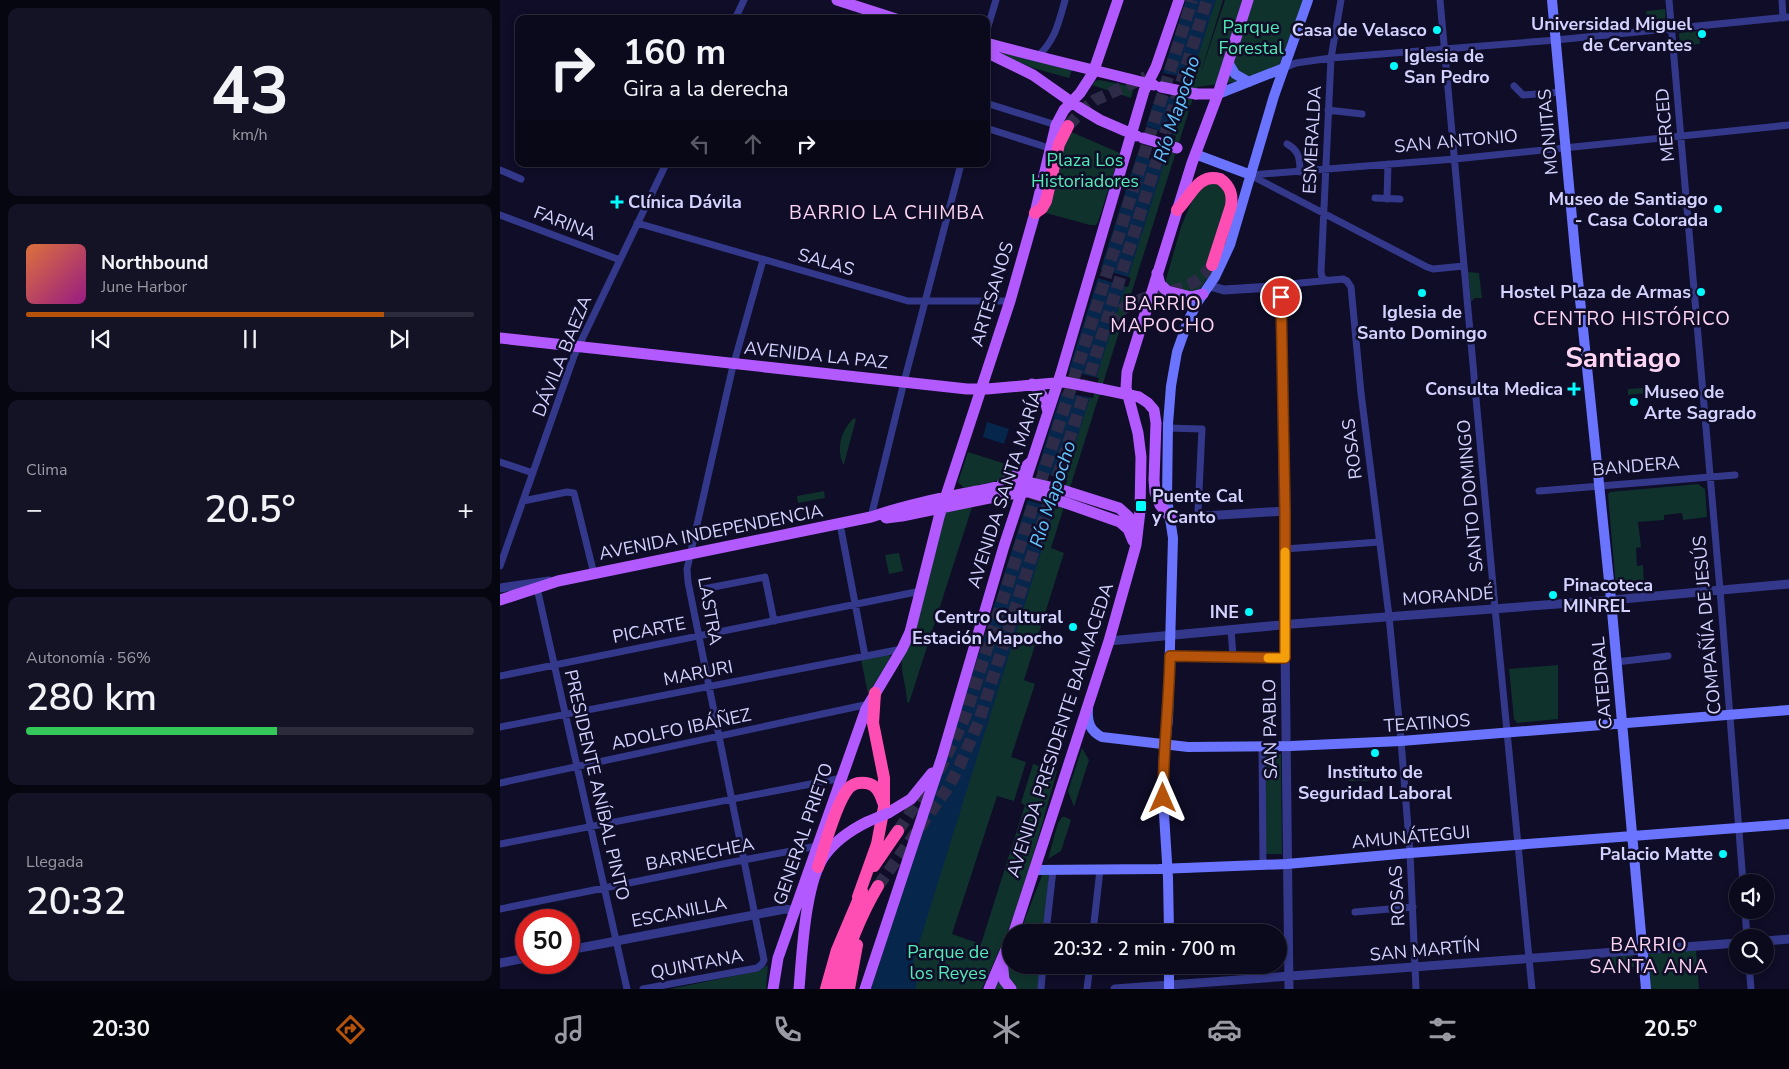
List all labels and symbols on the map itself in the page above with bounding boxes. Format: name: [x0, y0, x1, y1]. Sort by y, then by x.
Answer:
place label: Universidad Miguel de Cervantes: [1531, 12, 1692, 57]
park label: Parque Forestal: [1218, 15, 1284, 60]
place label: Casa de Velasco: [1292, 18, 1427, 42]
marker: Casa de Velasco: [1431, 24, 1443, 36]
marker: Universidad Miguel de Cervantes: [1696, 28, 1708, 40]
place label: Iglesia de San Pedro: [1404, 44, 1490, 89]
water label: Río Mapocho: [1147, 53, 1206, 166]
marker: Iglesia de San Pedro: [1388, 60, 1400, 72]
street label: ESMERALDA: [1297, 85, 1327, 195]
street label: MERCED: [1650, 87, 1680, 163]
street label: MONJITAS: [1532, 88, 1564, 176]
street label: SAN ANTONIO: [1393, 124, 1519, 158]
park label: Plaza Los Historiadores: [1031, 148, 1139, 193]
place label: Museo de Santiago - Casa Colorada: [1548, 187, 1708, 232]
place label: Clínica Dávila: [628, 190, 742, 214]
marker: Clínica Dávila: [610, 195, 624, 209]
street label: FARINA: [530, 200, 600, 246]
district label: BARRIO LA CHIMBA: [789, 200, 985, 226]
marker: Museo de Santiago - Casa Colorada: [1712, 203, 1724, 215]
street label: ARTESANOS: [965, 239, 1019, 349]
street label: SALAS: [795, 243, 857, 281]
pin: [1260, 276, 1302, 318]
place label: Hostel Plaza de Armas: [1500, 280, 1691, 304]
marker: Hostel Plaza de Armas: [1695, 286, 1707, 298]
marker: Iglesia de Santo Domingo: [1416, 287, 1428, 299]
district label: BARRIO MAPOCHO: [1110, 291, 1216, 339]
street label: DÁVILA BAEZA: [527, 292, 597, 420]
place label: Iglesia de Santo Domingo: [1357, 300, 1487, 345]
district label: CENTRO HISTÓRICO: [1533, 306, 1731, 332]
street label: AVENIDA LA PAZ: [743, 336, 890, 375]
district label: Santiago: [1565, 339, 1681, 377]
place label: Consulta Medica: [1425, 377, 1563, 401]
place label: Museo de Arte Sagrado: [1644, 380, 1756, 425]
marker: Consulta Medica: [1567, 382, 1581, 396]
street label: AVENIDA SANTA MARÍA: [962, 387, 1048, 591]
marker: Museo de Arte Sagrado: [1628, 396, 1640, 408]
street label: ROSAS: [1336, 417, 1368, 481]
street label: SANTO DOMINGO: [1451, 419, 1489, 573]
water label: Río Mapocho: [1023, 438, 1082, 551]
street label: BANDERA: [1591, 450, 1681, 482]
place label: Puente Cal y Canto: [1151, 484, 1243, 529]
street label: AVENIDA INDEPENDENCIA: [597, 498, 825, 566]
marker: Puente Cal y Canto: [1134, 499, 1148, 513]
street label: COMPAÑÍA DE JESÚS: [1687, 534, 1727, 716]
place label: Pinacoteca MINREL: [1563, 573, 1653, 618]
street label: LASTRA: [692, 575, 728, 647]
street label: AVENIDA PRESIDENTE BALMACEDA: [1001, 580, 1119, 880]
street label: MORANDÉ: [1402, 581, 1494, 611]
marker: Pinacoteca MINREL: [1547, 589, 1559, 601]
place label: INE: [1210, 600, 1239, 624]
place label: Centro Cultural Estación Mapocho: [912, 605, 1063, 650]
marker: INE: [1243, 606, 1255, 618]
street label: PICARTE: [610, 611, 688, 649]
marker: Centro Cultural Estación Mapocho: [1067, 621, 1079, 633]
street label: CATEDRAL: [1586, 635, 1618, 730]
street label: MARURI: [661, 655, 735, 691]
street label: PRESIDENTE ANÍBAL PINTO: [559, 667, 635, 903]
street label: SAN PABLO: [1257, 679, 1283, 779]
street label: ADOLFO IBÁÑEZ: [609, 702, 753, 756]
street label: TEATINOS: [1383, 708, 1471, 738]
marker: Instituto de Seguridad Laboral: [1369, 747, 1381, 759]
street label: GENERAL PRIETO: [767, 760, 839, 908]
place label: Instituto de Seguridad Laboral: [1298, 760, 1452, 805]
position arrow: [1136, 771, 1188, 823]
street label: AMUNÁTEGUI: [1351, 820, 1471, 854]
street label: BARNECHEA: [644, 832, 756, 876]
place label: Palacio Matte: [1599, 842, 1713, 866]
marker: Palacio Matte: [1717, 848, 1729, 860]
street label: ROSAS: [1383, 865, 1411, 927]
street label: ESCANILLA: [629, 891, 729, 933]
speed limit sign: 50: [515, 909, 580, 974]
district label: BARRIO SANTA ANA: [1589, 932, 1709, 980]
street label: SAN MARTÍN: [1369, 933, 1481, 967]
park label: Parque de los Reyes: [907, 940, 989, 985]
street label: QUINTANA: [649, 943, 745, 985]

